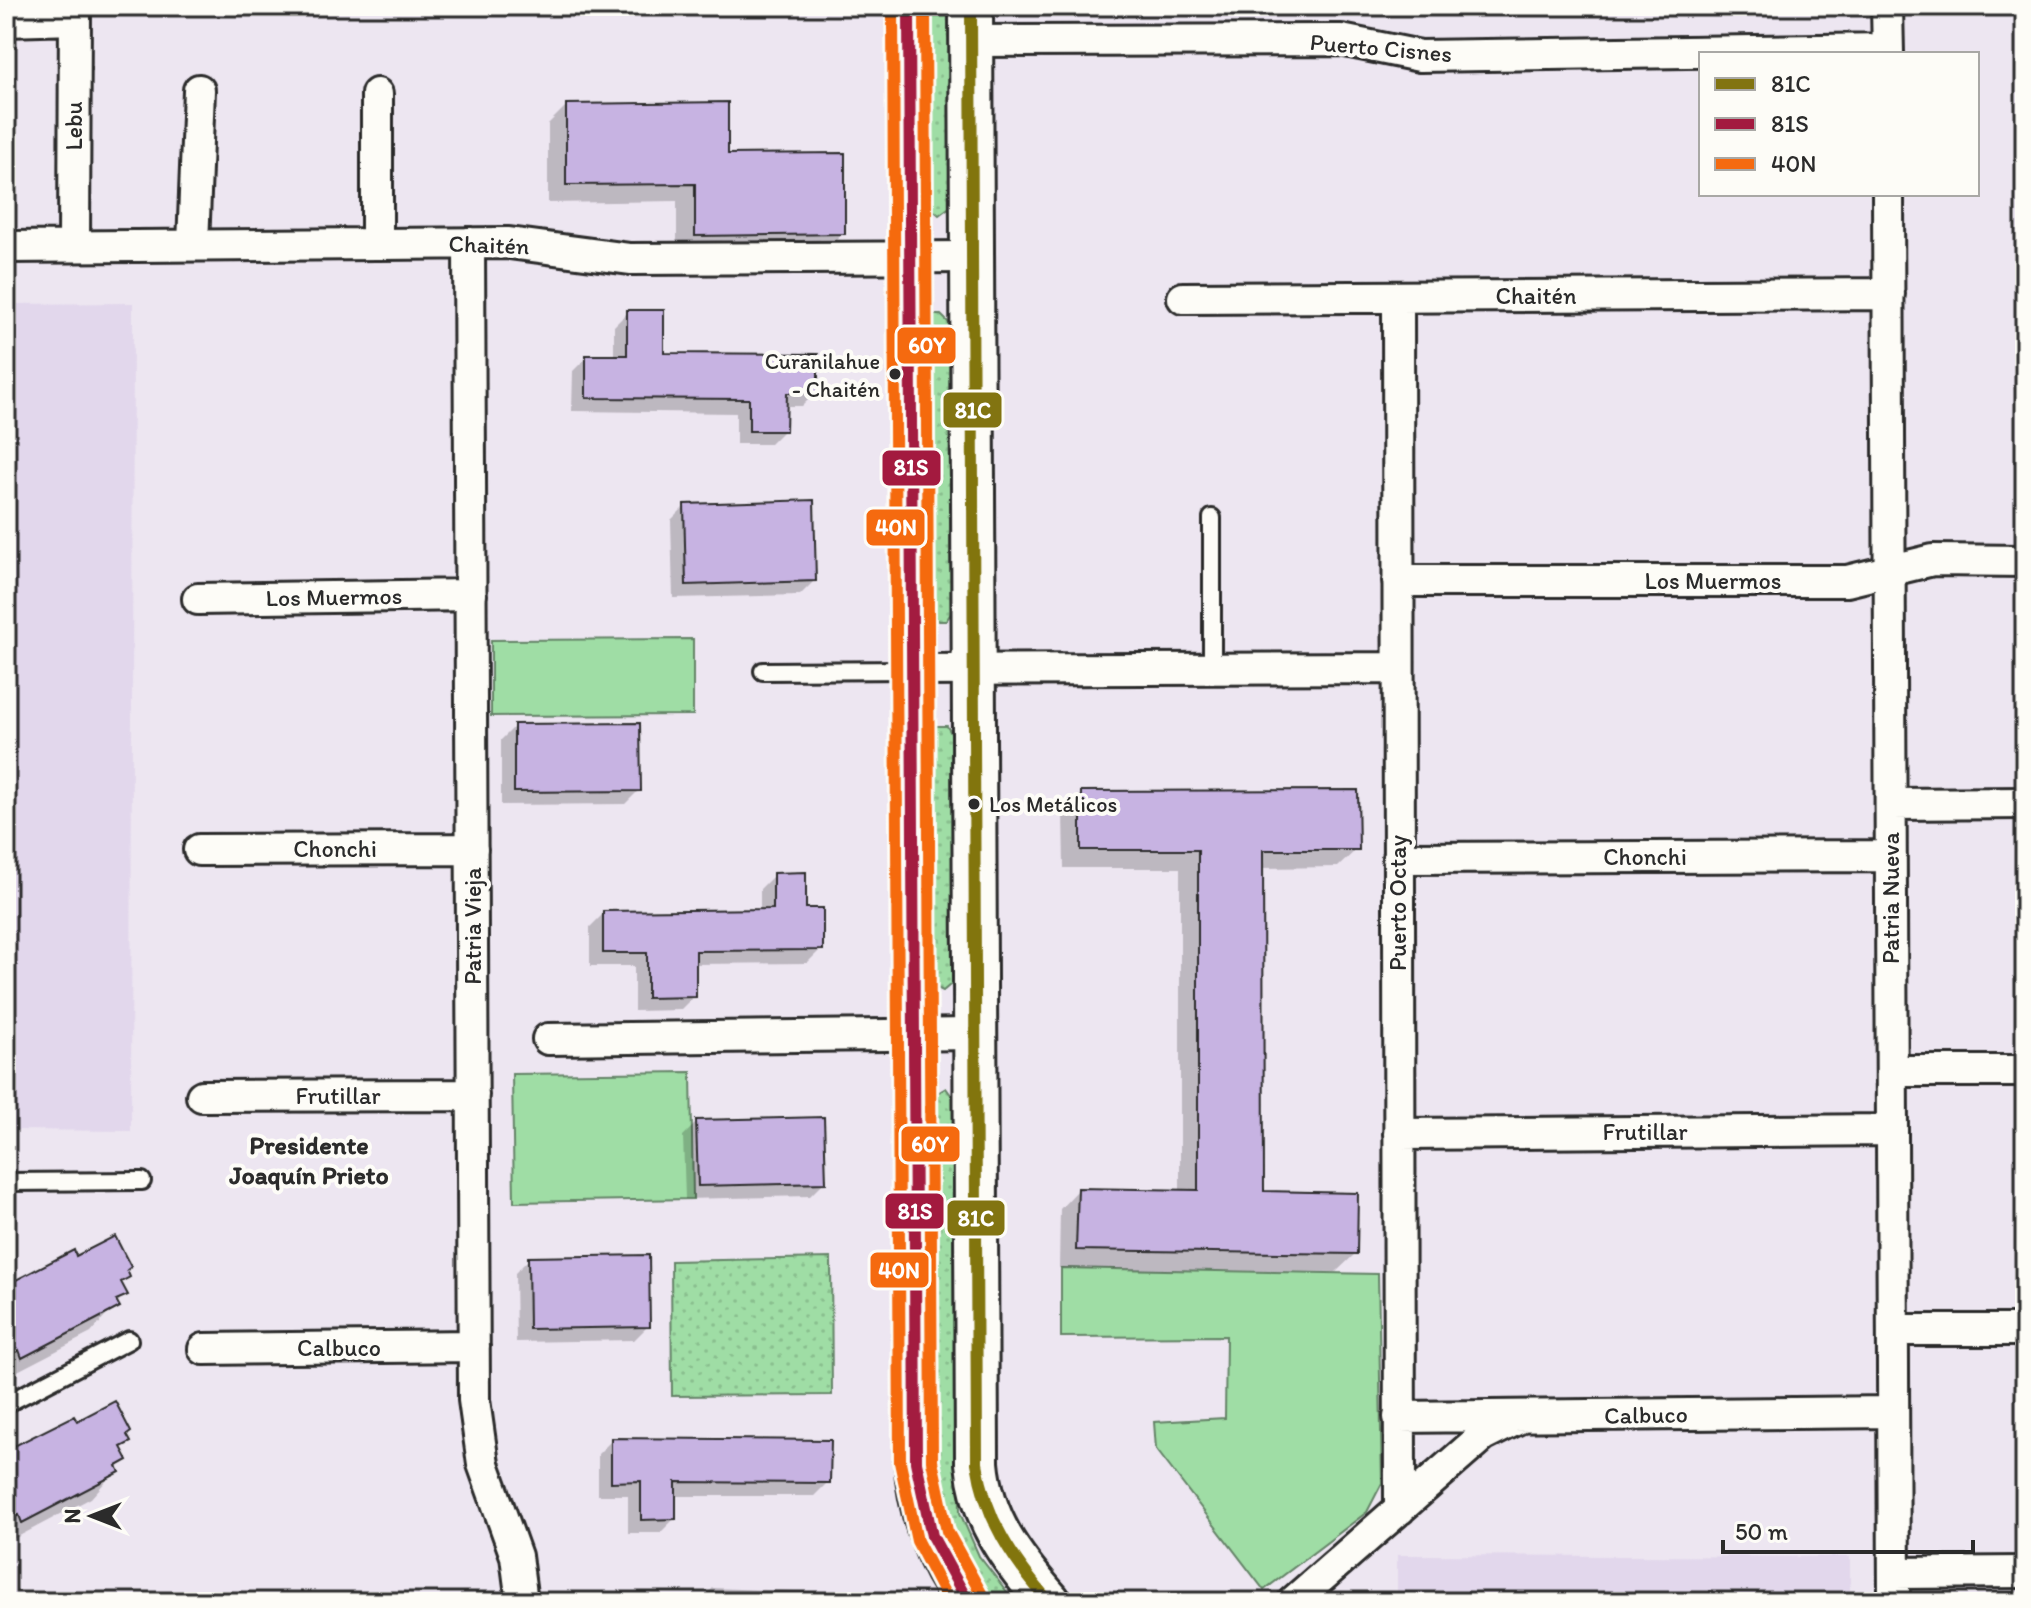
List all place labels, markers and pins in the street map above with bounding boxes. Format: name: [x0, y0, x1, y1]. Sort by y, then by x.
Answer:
place label: Curanilahue - Chaitén: [765, 348, 881, 403]
marker: Curanilahue - Chaitén: [887, 366, 903, 382]
place label: Los Metálicos: [989, 791, 1117, 818]
marker: Los Metálicos: [966, 796, 982, 812]

